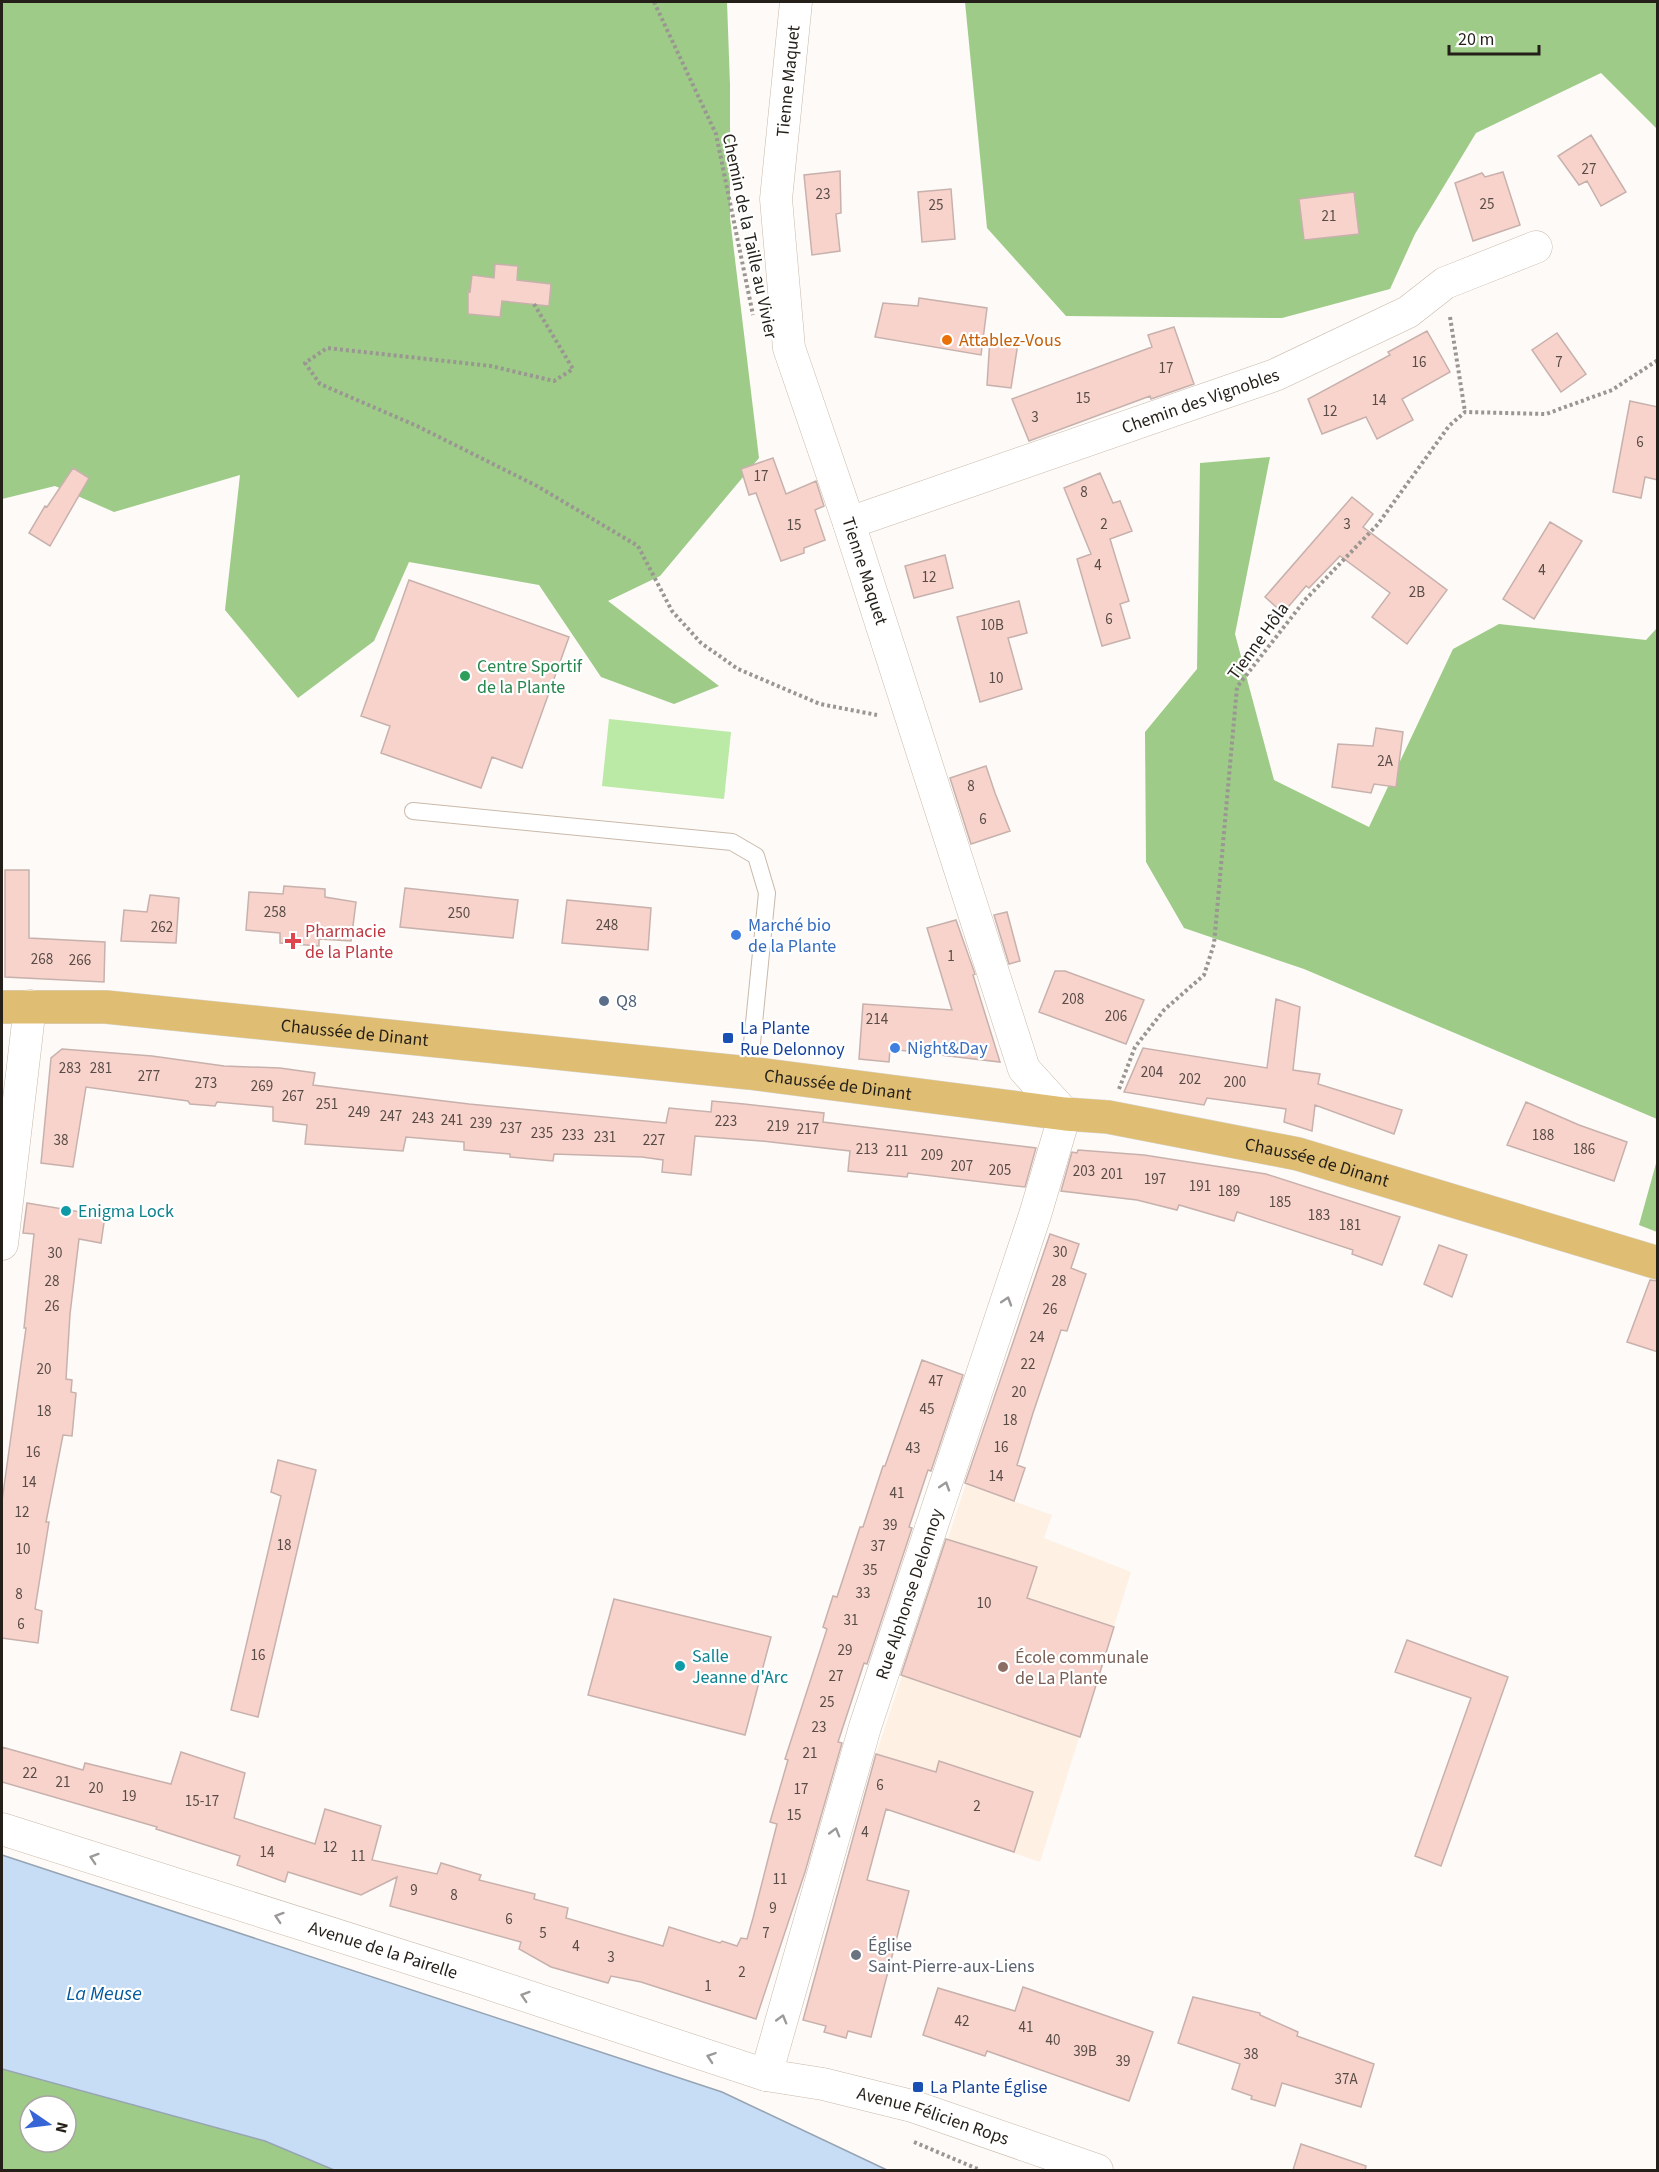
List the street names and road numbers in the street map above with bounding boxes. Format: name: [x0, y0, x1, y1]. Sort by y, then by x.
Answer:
street label: Tienne Maquet: [770, 24, 807, 138]
street label: Chemin de la Taille au Vivier: [716, 131, 784, 342]
street label: Chemin des Vignobles: [1118, 362, 1283, 440]
street label: Tienne Maquet: [835, 514, 894, 628]
street label: Tienne Hôla: [1222, 597, 1295, 685]
street label: Chaussée de Dinant: [280, 1013, 430, 1053]
street label: Chaussée de Dinant: [763, 1063, 913, 1107]
street label: Chaussée de Dinant: [1243, 1132, 1392, 1194]
street label: Rue Alphonse Delonnoy: [870, 1505, 950, 1683]
street label: Avenue de la Pairelle: [305, 1915, 461, 1986]
street label: Avenue Félicien Rops: [854, 2081, 1012, 2152]

